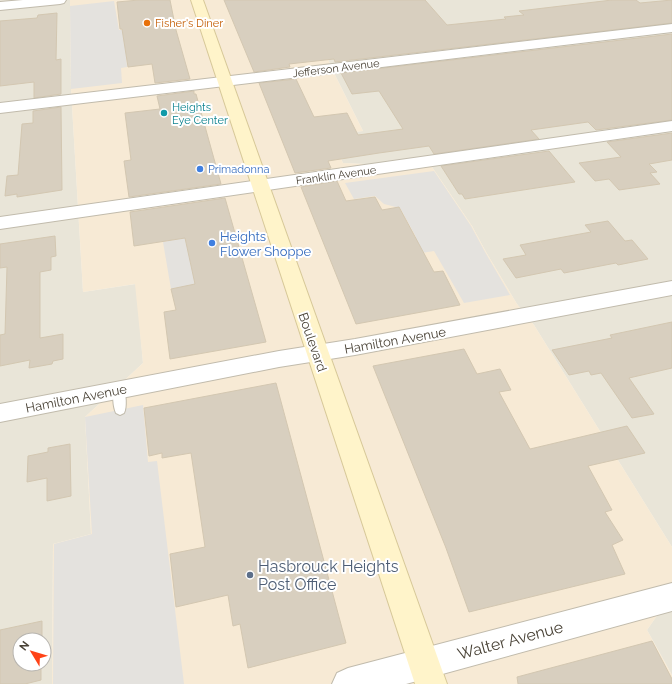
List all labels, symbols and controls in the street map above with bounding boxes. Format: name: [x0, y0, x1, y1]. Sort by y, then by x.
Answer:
place label: Fisher's Diner: [155, 17, 223, 30]
marker: Fisher's Diner: [142, 18, 152, 28]
street label: Jefferson Avenue: [292, 57, 381, 80]
place label: Heights Eye Center: [172, 101, 228, 127]
marker: Heights Eye Center: [159, 108, 169, 118]
place label: Primadonna: [208, 163, 269, 176]
street label: Franklin Avenue: [295, 163, 378, 188]
marker: Primadonna: [195, 164, 205, 174]
place label: Heights Flower Shoppe: [220, 229, 311, 259]
marker: Heights Flower Shoppe: [207, 238, 217, 248]
street label: Boulevard: [295, 311, 330, 374]
street label: Hamilton Avenue: [343, 324, 447, 357]
street label: Hamilton Avenue: [24, 381, 128, 416]
place label: Hasbrouck Heights Post Office: [258, 557, 399, 594]
marker: Hasbrouck Heights Post Office: [245, 570, 255, 580]
street label: Walter Avenue: [455, 617, 565, 664]
north arrow: [12, 632, 52, 672]
text: N: [17, 639, 32, 653]

